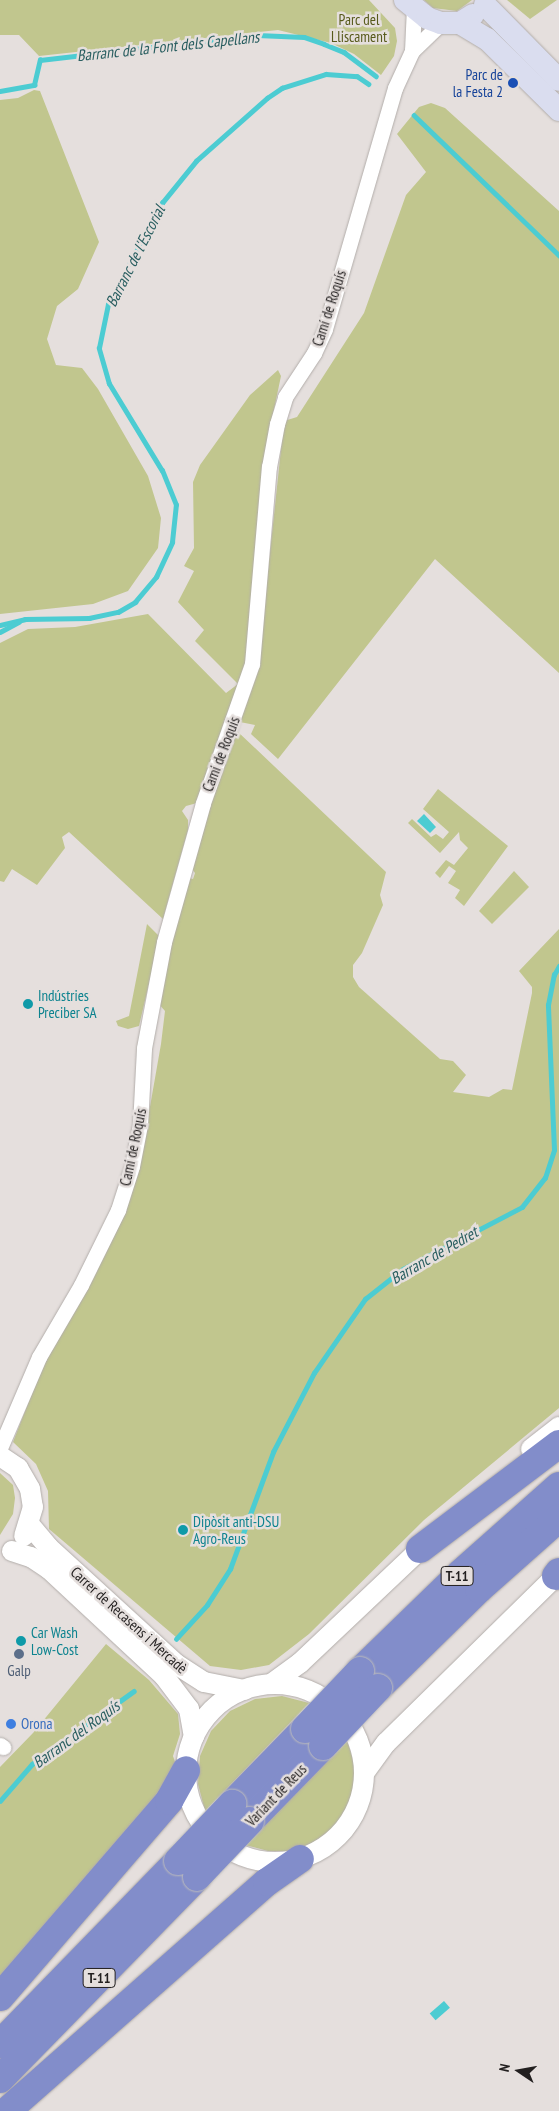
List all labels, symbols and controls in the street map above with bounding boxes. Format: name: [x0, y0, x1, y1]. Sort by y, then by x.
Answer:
park label: Parc del Lliscament: [331, 10, 387, 45]
water label: Barranc de la Font dels Capellans: [76, 27, 260, 65]
place label: Parc de la Festa 2: [453, 65, 503, 100]
marker: Parc de la Festa 2: [507, 77, 519, 89]
water label: Barranc de l'Escorial: [101, 202, 169, 310]
street label: Camí de Roquís: [308, 268, 350, 348]
street label: Camí de Roquís: [198, 714, 244, 794]
place label: Indústries Preciber SA: [38, 986, 97, 1021]
marker: Indústries Preciber SA: [22, 998, 34, 1010]
street label: Camí de Roquís: [116, 1106, 150, 1188]
water label: Barranc de Pedret: [387, 1222, 481, 1288]
place label: Dipòsit anti-DSU Agro-Reus: [193, 1512, 279, 1547]
marker: Dipòsit anti-DSU Agro-Reus: [177, 1524, 189, 1536]
street label: Carrer de Recasens i Mercadè: [67, 1563, 191, 1677]
road number: T-11: [440, 1564, 474, 1588]
place label: Car Wash Low-Cost: [31, 1623, 78, 1658]
marker: Car Wash Low-Cost: [15, 1635, 27, 1647]
marker: Galp: [13, 1648, 25, 1660]
place label: Galp: [7, 1662, 31, 1680]
water label: Barranc del Roquís: [29, 1696, 123, 1772]
place label: Orona: [21, 1715, 52, 1733]
marker: Orona: [5, 1718, 17, 1730]
street label: Variant de Reus: [242, 1760, 310, 1830]
road number: T-11: [82, 1966, 116, 1990]
north arrow: [494, 2046, 544, 2096]
text: N: [495, 2062, 514, 2073]

